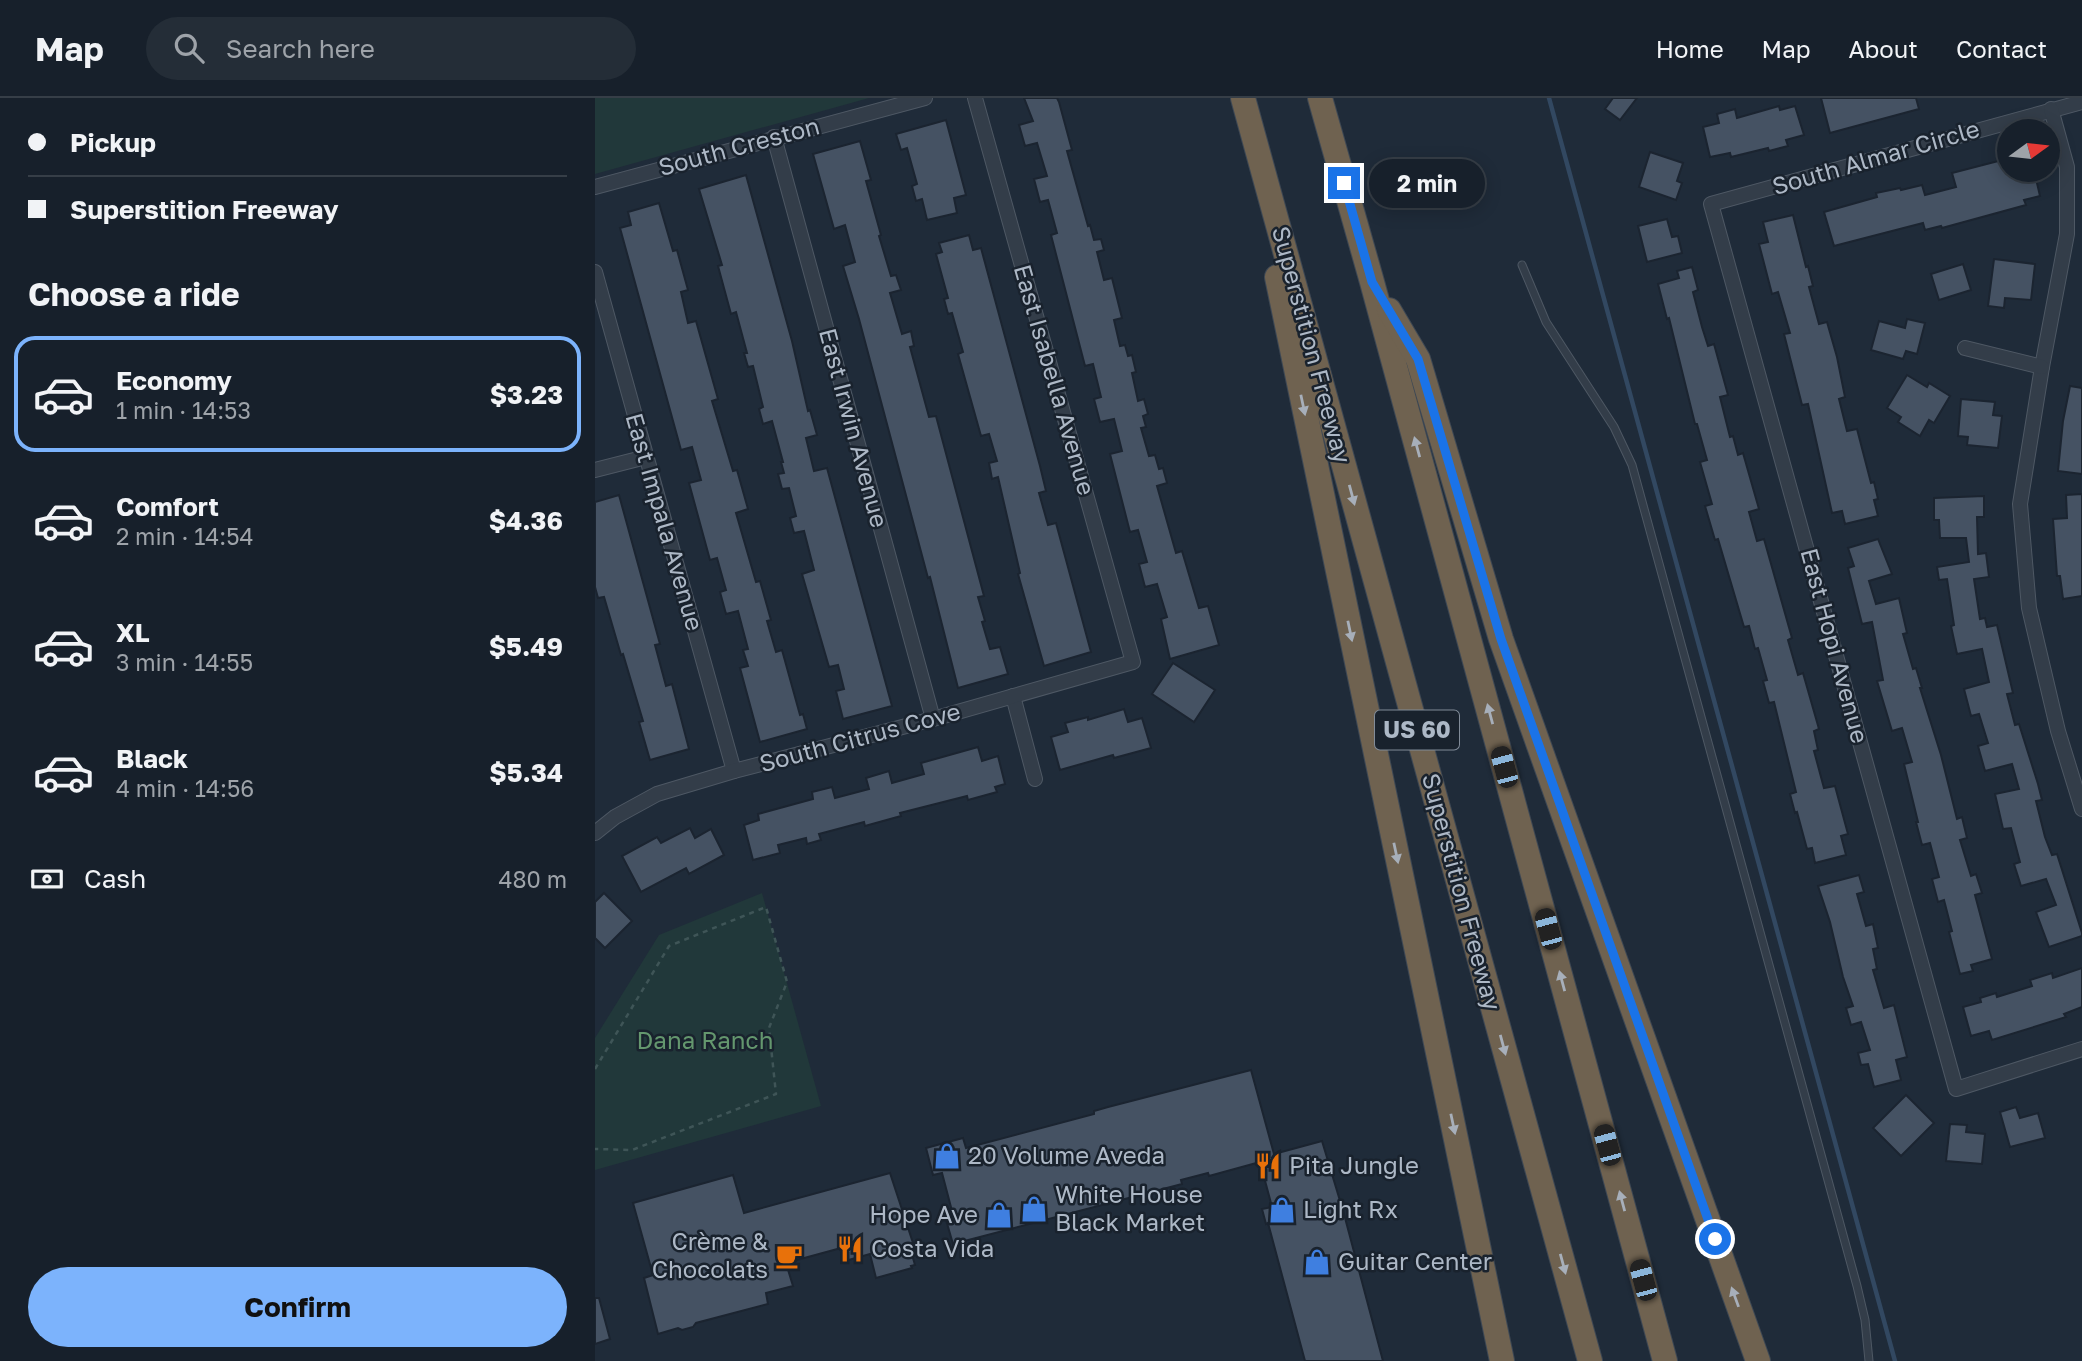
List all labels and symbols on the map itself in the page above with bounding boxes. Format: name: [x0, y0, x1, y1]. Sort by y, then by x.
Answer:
street label: South Creston: [655, 110, 822, 181]
street label: South Almar Circle: [1769, 113, 1983, 200]
north arrow: [1997, 119, 2060, 182]
callout: 2 min: [1369, 158, 1484, 208]
route end: [1328, 167, 1360, 199]
street label: Superstition Freeway: [1267, 223, 1358, 466]
street label: East Isabella Avenue: [1009, 261, 1102, 498]
street label: East Irwin Avenue: [814, 325, 895, 530]
one-way arrow: [1298, 394, 1309, 416]
street label: East Impala Avenue: [620, 409, 710, 634]
one-way arrow: [1411, 436, 1422, 458]
one-way arrow: [1347, 484, 1358, 506]
street label: East Hopi Avenue: [1795, 545, 1875, 746]
one-way arrow: [1344, 620, 1355, 642]
street label: South Citrus Cove: [756, 696, 963, 777]
one-way arrow: [1484, 703, 1495, 725]
road number: US 60: [1375, 710, 1459, 750]
car: [1489, 744, 1520, 790]
street label: Superstition Freeway: [1417, 770, 1508, 1013]
one-way arrow: [1391, 842, 1402, 864]
car: [1533, 906, 1564, 952]
one-way arrow: [1556, 970, 1567, 992]
park label: Dana Ranch: [637, 1025, 773, 1054]
one-way arrow: [1498, 1034, 1509, 1056]
one-way arrow: [1447, 1113, 1458, 1135]
car: [1592, 1122, 1623, 1168]
place label: 20 Volume Aveda: [968, 1140, 1165, 1169]
shop icon: 20 Volume Aveda: [932, 1141, 962, 1171]
place label: Pita Jungle: [1289, 1150, 1419, 1179]
restaurant icon: Pita Jungle: [1253, 1151, 1283, 1181]
place label: White House Black Market: [1055, 1179, 1205, 1236]
one-way arrow: [1616, 1189, 1627, 1211]
shop icon: White House Black Market: [1019, 1194, 1049, 1224]
place label: Light Rx: [1303, 1194, 1398, 1223]
shop icon: Light Rx: [1267, 1195, 1297, 1225]
place label: Hope Ave: [869, 1199, 978, 1228]
shop icon: Hope Ave: [984, 1200, 1014, 1230]
route start: [1699, 1223, 1731, 1255]
place label: Crème & Chocolats: [652, 1226, 768, 1283]
place label: Costa Vida: [871, 1233, 994, 1262]
restaurant icon: Costa Vida: [835, 1234, 865, 1264]
cafe icon: Crème & Chocolats: [774, 1241, 804, 1271]
place label: Guitar Center: [1338, 1246, 1492, 1275]
shop icon: Guitar Center: [1302, 1247, 1332, 1277]
one-way arrow: [1558, 1253, 1569, 1275]
car: [1628, 1257, 1659, 1303]
one-way arrow: [1729, 1286, 1740, 1307]

